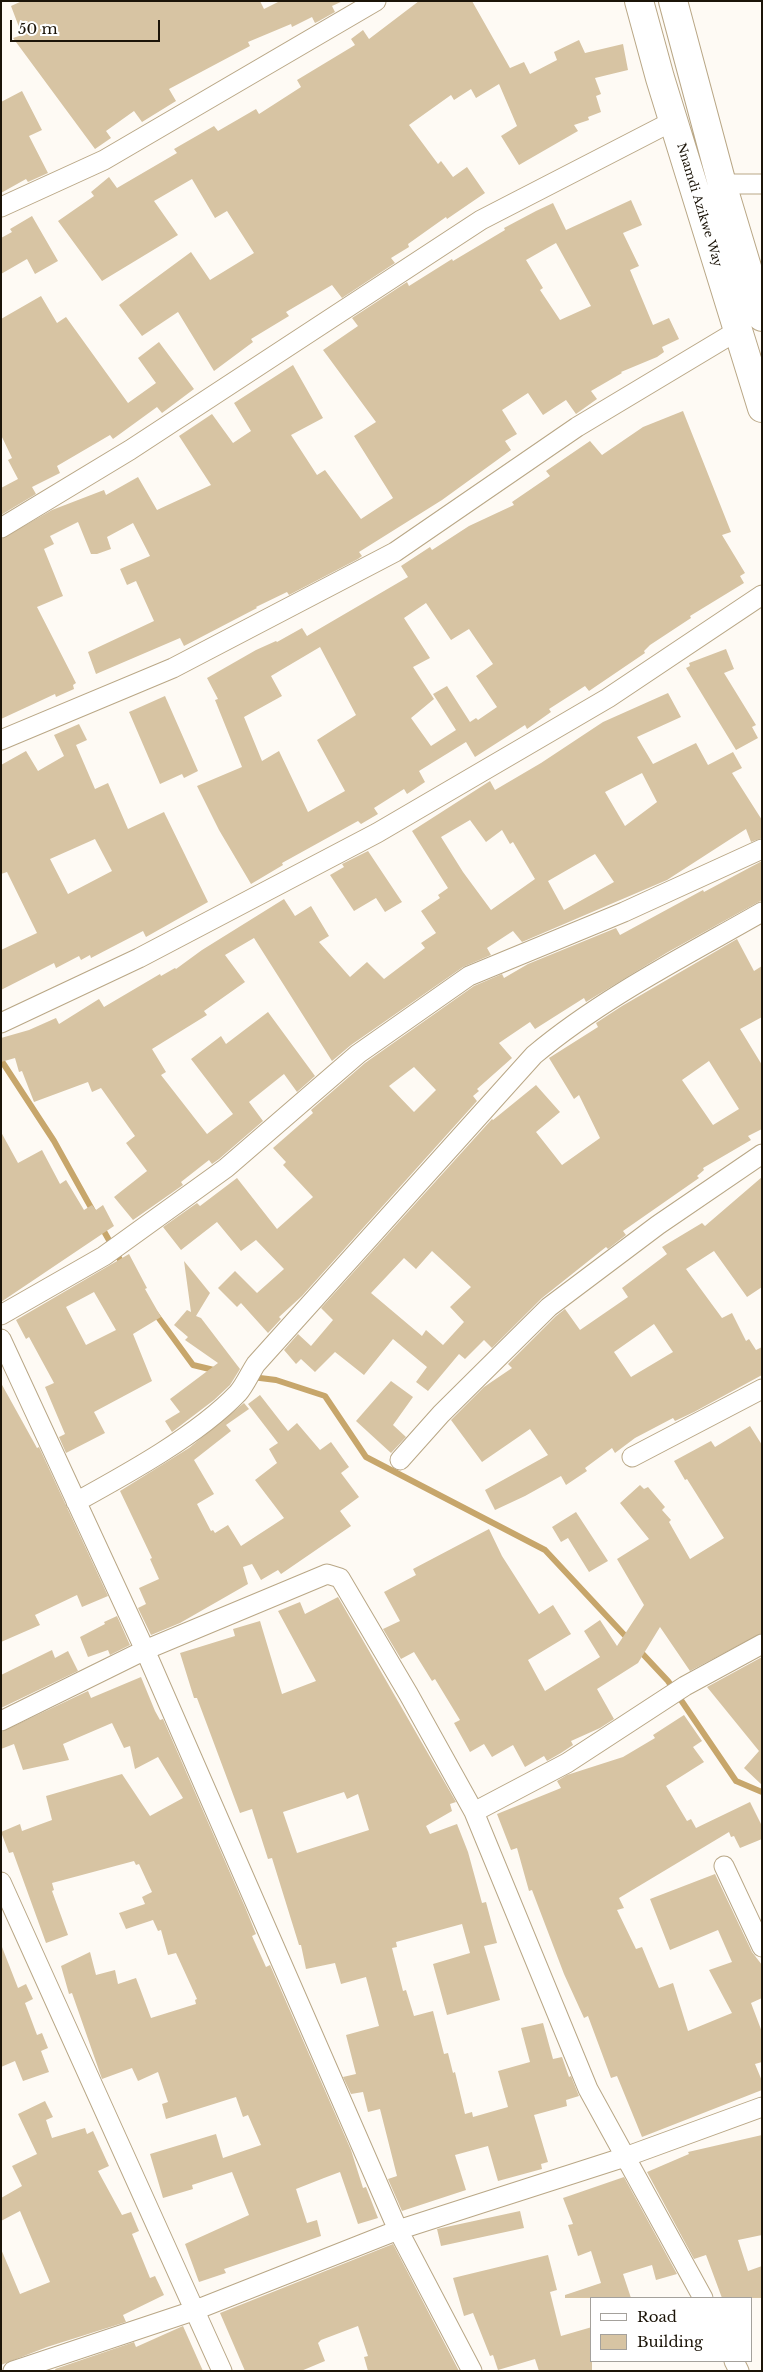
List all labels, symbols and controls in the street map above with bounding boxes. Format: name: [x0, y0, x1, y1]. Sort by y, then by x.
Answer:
scale bar: [12, 10, 162, 42]
text: 50 m: [18, 19, 58, 38]
street label: Nnamdi Azikwe Way: [673, 141, 725, 269]
legend: [590, 2297, 753, 2362]
text: Road: [637, 2307, 677, 2326]
text: Building: [637, 2332, 703, 2351]

